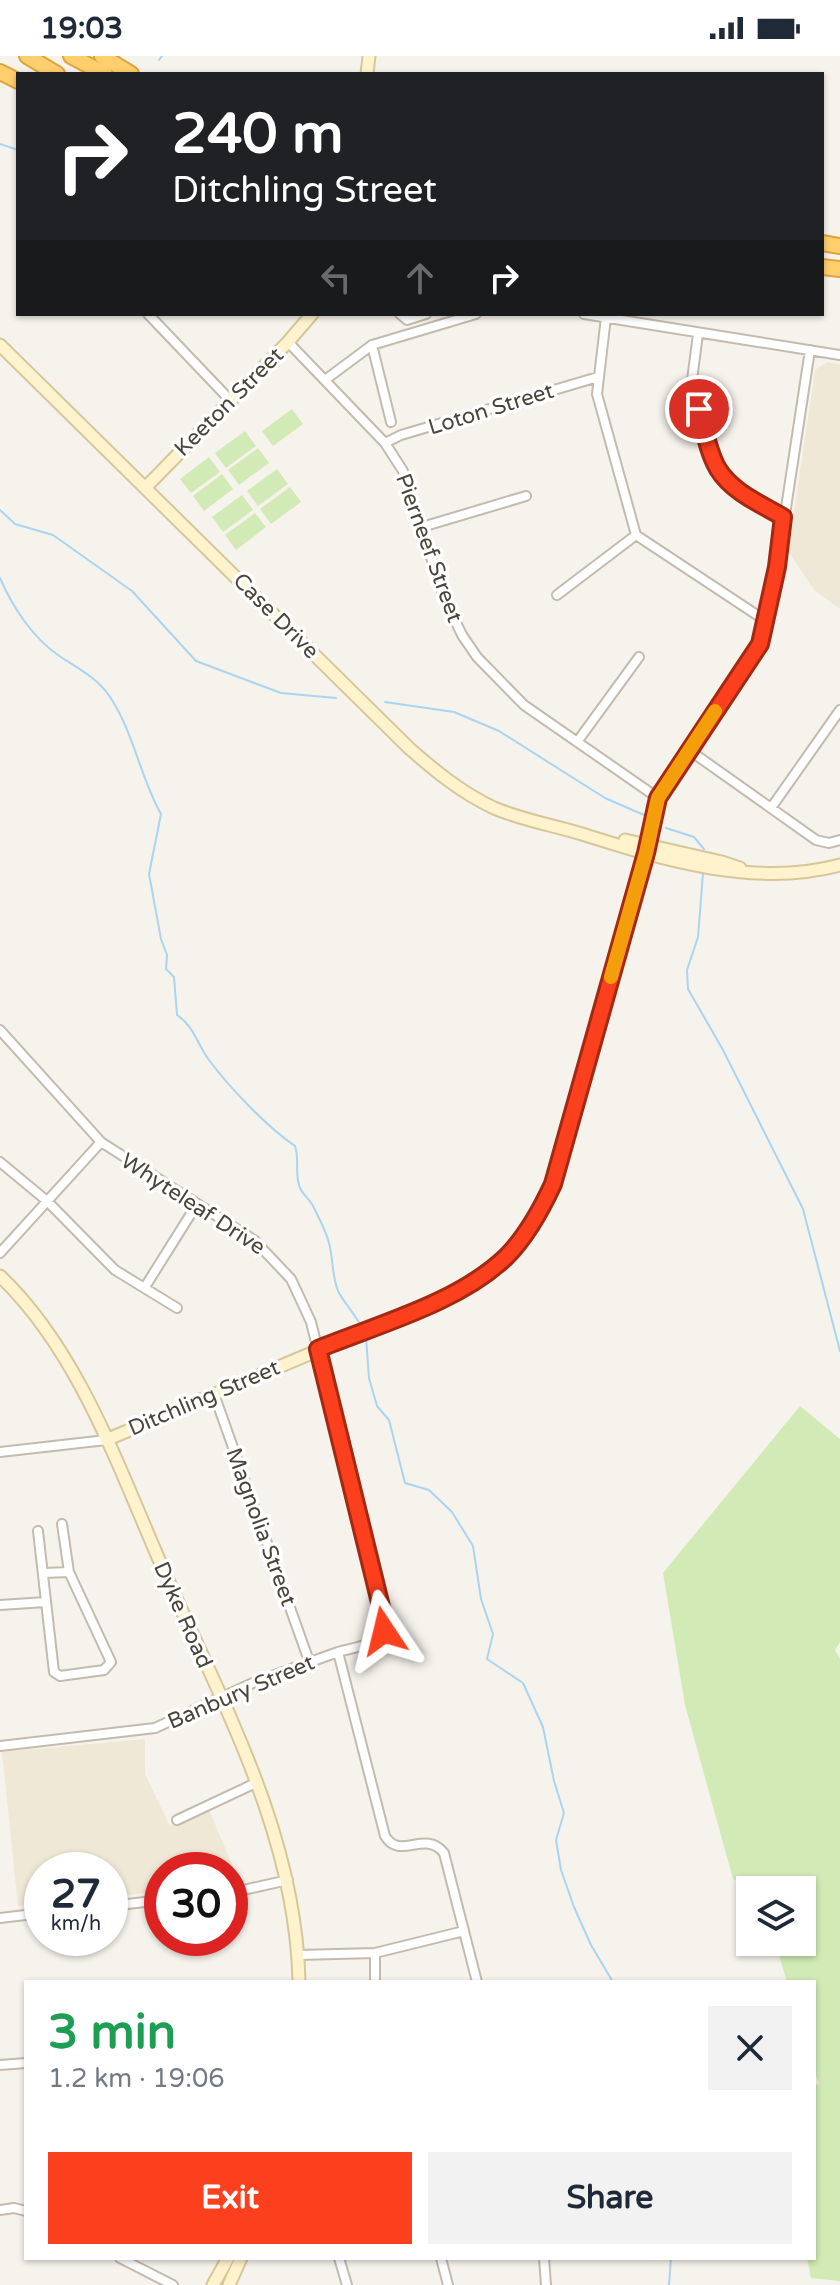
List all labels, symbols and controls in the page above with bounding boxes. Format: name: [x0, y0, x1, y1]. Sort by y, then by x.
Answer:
text: 19:03: [40, 10, 123, 47]
text: 240 m: [172, 101, 343, 168]
icon: right: [40, 104, 144, 208]
text: Ditchling Street: [172, 169, 437, 212]
icon: left: [314, 256, 358, 300]
icon: ahead: [398, 256, 442, 300]
icon: right: [482, 256, 526, 300]
street label: Keeton Street: [169, 342, 289, 462]
pin: [665, 375, 733, 443]
street label: Loton Street: [425, 378, 557, 440]
icon: arrive: [677, 387, 721, 431]
street label: Pierneef Street: [390, 470, 468, 626]
street label: Case Drive: [228, 568, 324, 664]
street label: Whyteleaf Drive: [116, 1148, 270, 1260]
street label: Ditchling Street: [124, 1354, 284, 1442]
street label: Magnolia Street: [220, 1444, 302, 1610]
street label: Dyke Road: [148, 1558, 218, 1672]
position arrow: [342, 1589, 426, 1673]
street label: Banbury Street: [164, 1649, 318, 1735]
speed limit sign: 30: [144, 1852, 248, 1956]
text: 27: [51, 1870, 101, 1918]
map controls: [736, 1876, 816, 1956]
button: layers: [736, 1876, 816, 1956]
text: km/h: [51, 1912, 101, 1936]
text: 3 min: [48, 2004, 176, 2062]
button: close: [708, 2006, 792, 2090]
text: 1.2 km · 19:06: [48, 2063, 225, 2094]
button: Exit: [48, 2152, 412, 2244]
button: Share: [428, 2152, 792, 2244]

